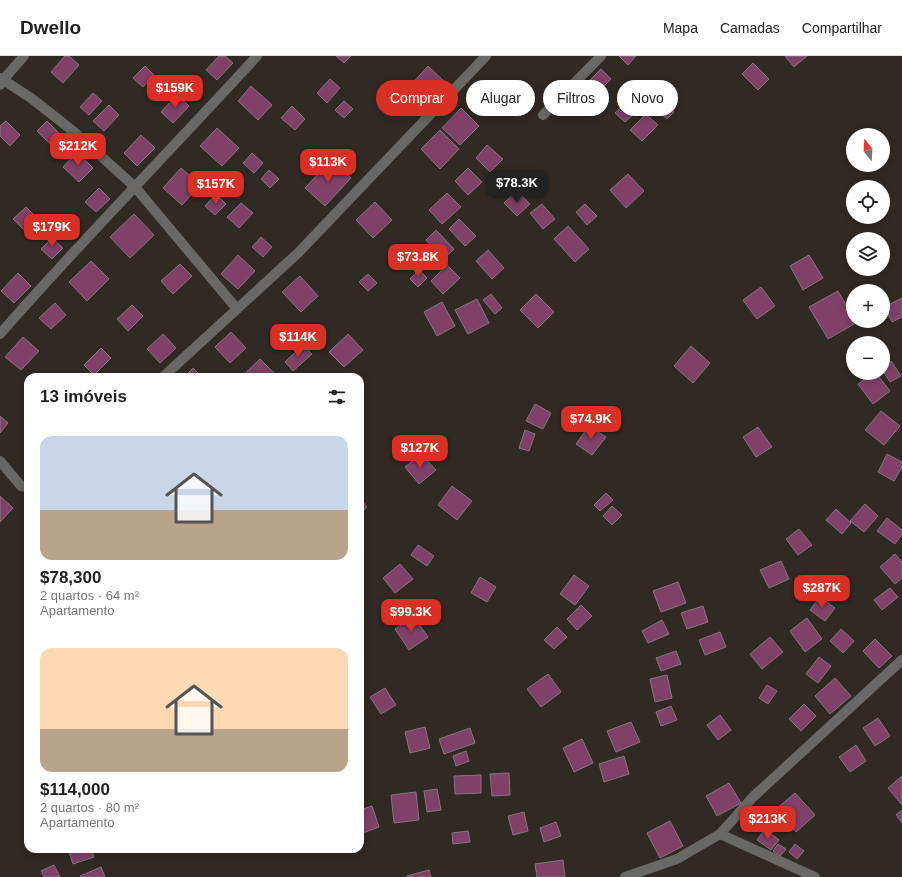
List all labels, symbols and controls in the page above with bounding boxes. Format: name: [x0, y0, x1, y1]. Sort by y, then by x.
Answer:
text: Dwello: [20, 17, 81, 38]
text: Mapa: [663, 20, 698, 36]
text: Camadas: [720, 20, 780, 36]
text: Compartilhar: [802, 20, 882, 36]
pin: $159K: [147, 75, 203, 109]
text: $159K: [156, 80, 194, 95]
chip: Comprar: [376, 80, 458, 116]
chip: Alugar: [466, 80, 535, 116]
chip: Filtros: [543, 80, 609, 116]
chip: Novo: [617, 80, 678, 116]
north arrow: [846, 128, 890, 172]
map controls: [846, 128, 890, 380]
pin: $212K: [50, 133, 106, 167]
text: $212K: [59, 138, 97, 153]
pin: $113K: [300, 149, 356, 183]
text: $113K: [309, 154, 347, 169]
pin: $78.3K: [484, 170, 550, 204]
pin: $157K: [188, 171, 244, 205]
text: $78.3K: [496, 175, 538, 190]
text: $157K: [197, 176, 235, 191]
button: locate: [846, 180, 890, 224]
pin: $179K: [24, 214, 80, 248]
text: $179K: [33, 219, 71, 234]
button: layers: [846, 232, 890, 276]
pin: $73.8K: [385, 244, 451, 278]
text: $73.8K: [397, 249, 439, 264]
button: +: [846, 284, 890, 328]
pin: $114K: [270, 324, 326, 358]
text: $114K: [279, 329, 317, 344]
button: −: [846, 336, 890, 380]
icon: filters: [326, 386, 348, 408]
text: 13 imóveis: [40, 387, 127, 406]
pin: $74.9K: [558, 406, 624, 440]
text: $74.9K: [570, 411, 612, 426]
pin: $127K: [392, 435, 448, 469]
text: $127K: [401, 440, 439, 455]
icon: home: [158, 462, 230, 534]
text: $78,300: [40, 568, 101, 587]
pin: $287K: [794, 575, 850, 609]
text: $287K: [803, 580, 841, 595]
text: 2 quartos · 64 m²: [40, 588, 139, 603]
pin: $99.3K: [378, 599, 444, 633]
text: Apartamento: [40, 603, 114, 618]
text: $99.3K: [390, 604, 432, 619]
icon: home: [158, 674, 230, 746]
text: $114,000: [40, 780, 110, 799]
text: 2 quartos · 80 m²: [40, 800, 139, 815]
pin: $213K: [740, 806, 796, 840]
text: $213K: [749, 811, 787, 826]
text: Apartamento: [40, 815, 114, 830]

